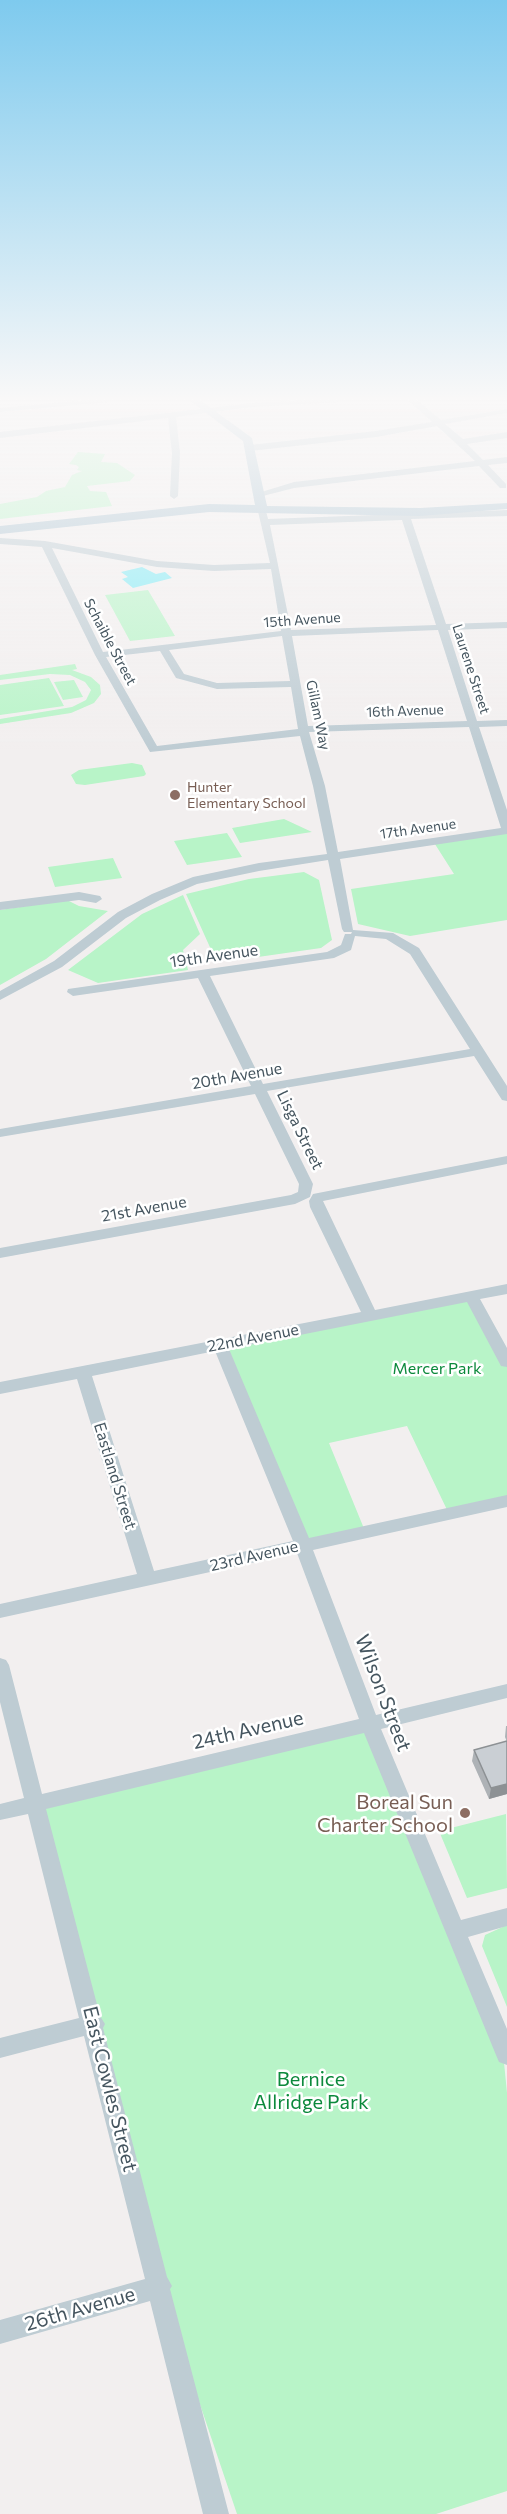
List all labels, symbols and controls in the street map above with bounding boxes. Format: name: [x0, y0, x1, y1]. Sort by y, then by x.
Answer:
street label: Schaible Street: [80, 596, 140, 688]
street label: 15th Avenue: [263, 609, 341, 631]
street label: Laurene Street: [449, 622, 493, 716]
street label: Gillam Way: [302, 678, 334, 752]
street label: 16th Avenue: [366, 701, 444, 721]
place label: Hunter Elementary School: [187, 779, 306, 812]
marker: Hunter Elementary School: [168, 788, 182, 802]
street label: 17th Avenue: [379, 815, 457, 843]
street label: 19th Avenue: [169, 940, 259, 972]
street label: 20th Avenue: [190, 1059, 284, 1093]
street label: Lisga Street: [273, 1087, 327, 1173]
street label: 21st Avenue: [100, 1192, 188, 1226]
street label: 22nd Avenue: [206, 1320, 300, 1356]
park label: Mercer Park: [392, 1359, 482, 1379]
street label: Eastland Street: [90, 1420, 140, 1532]
street label: 23rd Avenue: [208, 1537, 300, 1575]
street label: Wilson Street: [350, 1631, 416, 1755]
street label: 24th Avenue: [190, 1706, 306, 1754]
place label: Boreal Sun Charter School: [317, 1790, 453, 1837]
marker: Boreal Sun Charter School: [458, 1806, 472, 1820]
street label: East Cowles Street: [78, 2004, 142, 2174]
park label: Bernice Allridge Park: [253, 2067, 369, 2114]
street label: 26th Avenue: [22, 2282, 138, 2336]

